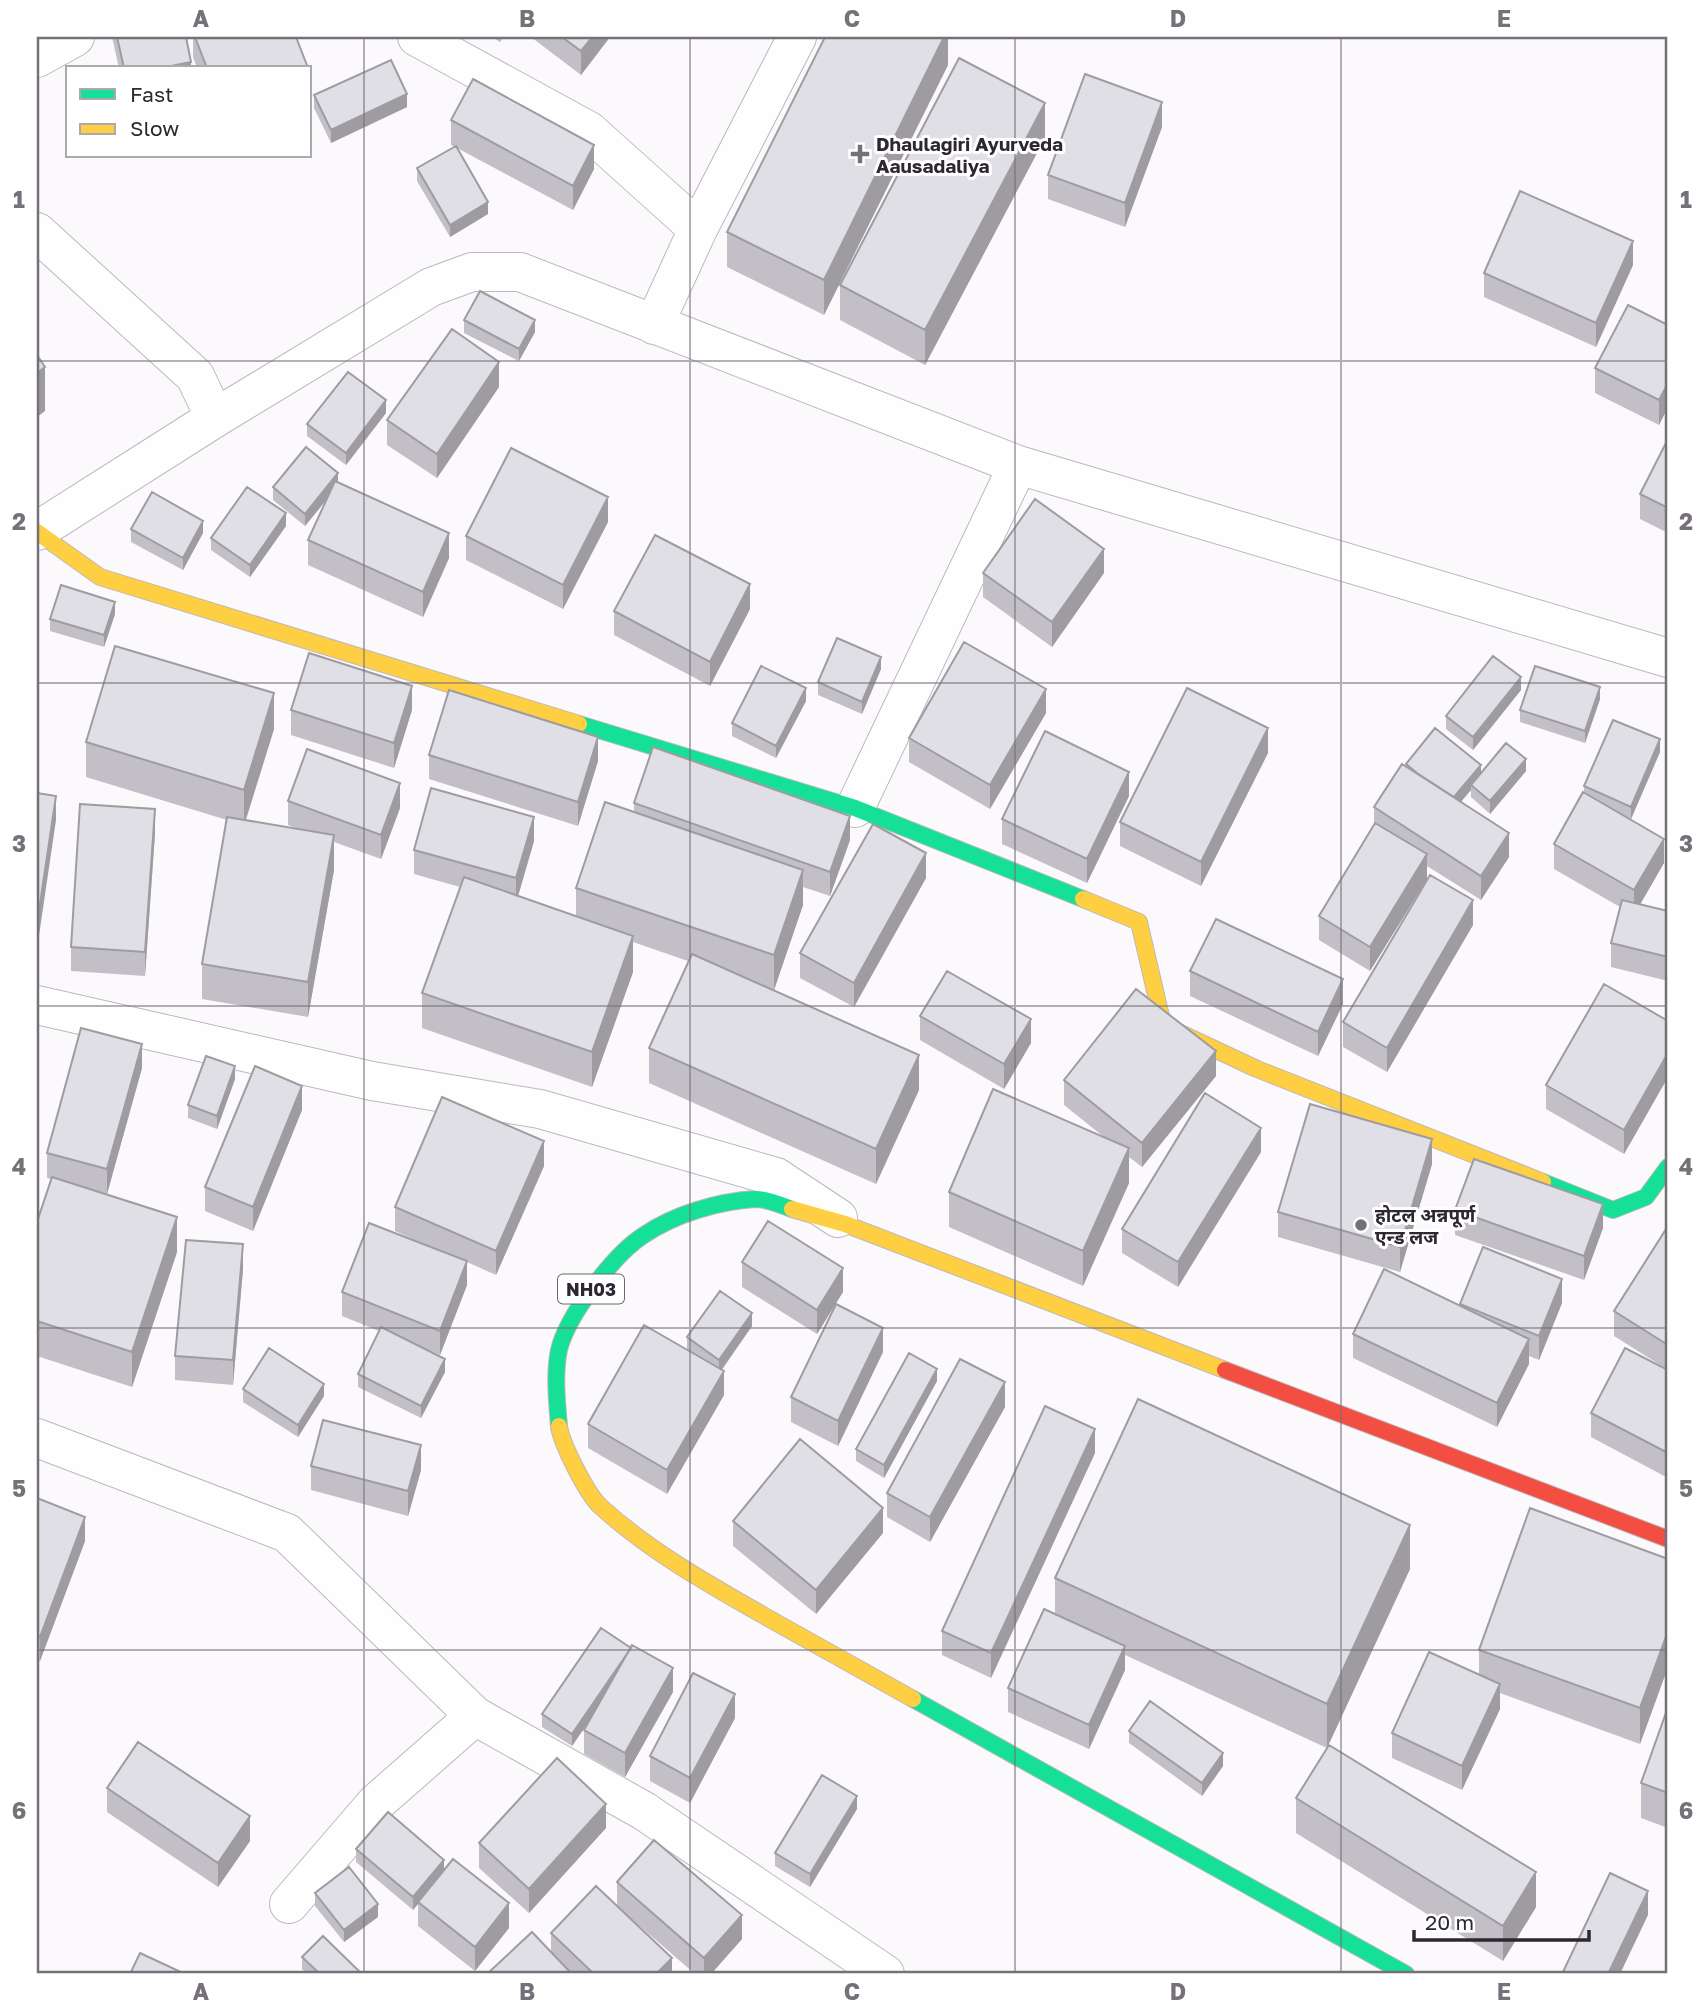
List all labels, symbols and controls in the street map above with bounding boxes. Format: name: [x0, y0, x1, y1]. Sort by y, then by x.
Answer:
text: A: [193, 4, 210, 32]
text: B: [519, 4, 535, 32]
text: C: [844, 4, 860, 32]
text: D: [1170, 4, 1186, 32]
text: E: [1497, 4, 1511, 32]
legend: [66, 66, 312, 158]
text: Fast: [130, 81, 173, 107]
text: Slow: [130, 115, 179, 141]
place label: Dhaulagiri Ayurveda Aausadaliya: [876, 132, 1063, 177]
marker: Dhaulagiri Ayurveda Aausadaliya: [850, 144, 870, 164]
text: 1: [13, 185, 25, 213]
text: 1: [1680, 185, 1692, 213]
text: 2: [12, 507, 26, 535]
text: 2: [1679, 507, 1693, 535]
text: 3: [12, 829, 26, 857]
text: 3: [1679, 829, 1693, 857]
text: 4: [12, 1152, 26, 1180]
text: 4: [1679, 1152, 1693, 1180]
place label: होटल अन्नपूर्ण एन्ड लज: [1375, 1203, 1476, 1248]
marker: होटल अन्नपूर्ण एन्ड लज: [1353, 1217, 1369, 1233]
road number: NH03: [558, 1274, 624, 1304]
text: 5: [12, 1474, 26, 1502]
text: 5: [1679, 1474, 1693, 1502]
text: 6: [12, 1796, 26, 1824]
text: 6: [1679, 1796, 1693, 1824]
scale bar: [1414, 1899, 1590, 1943]
text: 20 m: [1425, 1909, 1474, 1935]
text: A: [193, 1977, 210, 2005]
text: B: [519, 1977, 535, 2005]
text: C: [844, 1977, 860, 2005]
text: D: [1170, 1977, 1186, 2005]
text: E: [1497, 1977, 1511, 2005]

